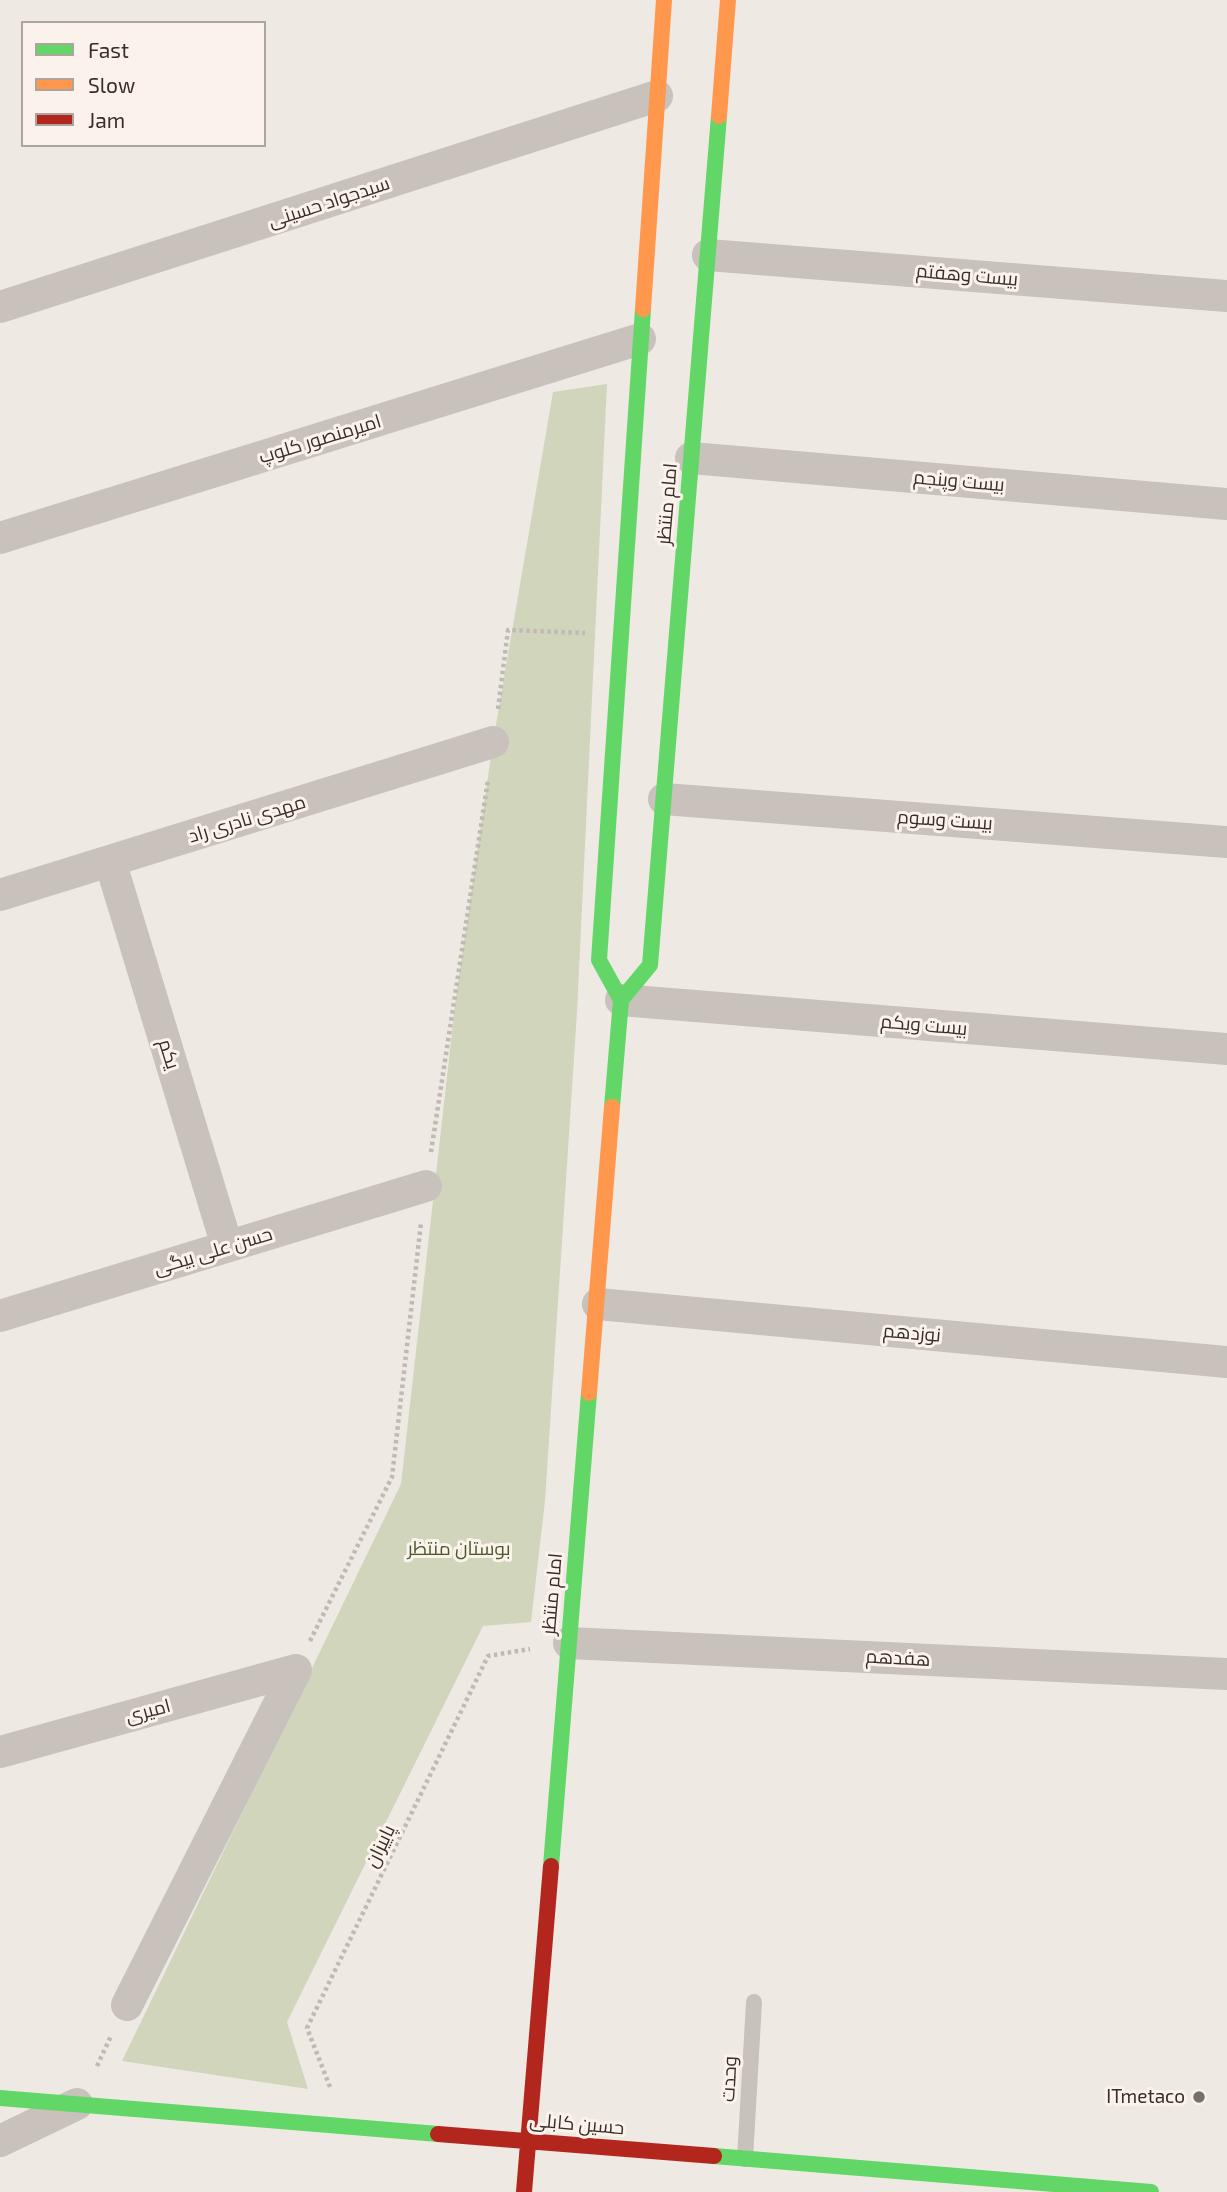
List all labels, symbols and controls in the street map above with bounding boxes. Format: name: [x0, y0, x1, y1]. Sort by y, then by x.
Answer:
legend: [21, 21, 266, 147]
text: Fast: [88, 37, 129, 62]
text: Slow: [88, 72, 135, 97]
text: Jam: [88, 107, 125, 132]
street label: سیدجواد حسینی: [265, 172, 393, 232]
street label: بیست وهفتم: [915, 259, 1019, 291]
street label: امیرمنصور کلوپ: [256, 410, 384, 468]
street label: امام منتظر: [652, 462, 682, 546]
street label: بیست وپنجم: [912, 466, 1006, 496]
street label: مهدی نادری راد: [186, 790, 308, 848]
street label: بیست وسوم: [896, 805, 994, 835]
street label: بیست ویکم: [880, 1010, 968, 1040]
street label: یکم: [154, 1036, 184, 1072]
street label: حسن علی بیگی: [151, 1222, 275, 1280]
street label: نوزدهم: [882, 1319, 942, 1347]
park label: بوستان منتظر: [407, 1538, 511, 1560]
street label: امام منتظر: [537, 1552, 567, 1636]
street label: هفدهم: [865, 1645, 931, 1671]
street label: امیری: [123, 1694, 173, 1728]
street label: پاییزان: [360, 1821, 400, 1871]
street label: وحدت: [716, 2055, 742, 2103]
place label: ITmetaco: [1106, 2086, 1185, 2108]
marker: ITmetaco: [1191, 2089, 1207, 2105]
street label: حسین کابلی: [529, 2108, 625, 2140]

